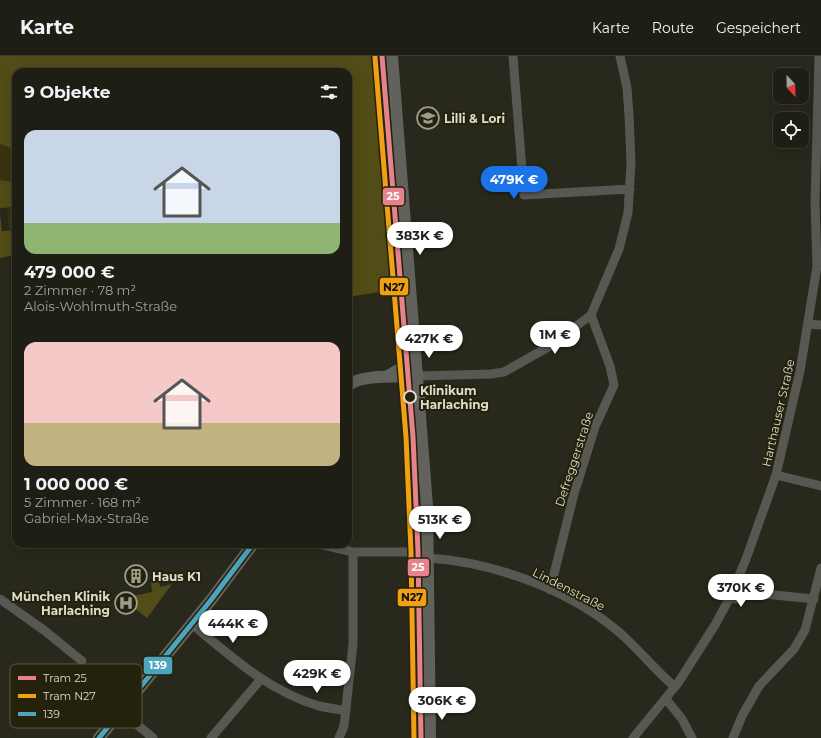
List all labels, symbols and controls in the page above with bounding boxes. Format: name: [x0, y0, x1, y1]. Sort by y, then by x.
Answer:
text: Karte: [20, 16, 74, 39]
text: Karte: [592, 19, 630, 37]
text: Route: [652, 19, 694, 37]
text: Gespeichert: [716, 19, 801, 37]
north arrow: [773, 68, 809, 104]
map controls: [773, 68, 809, 148]
icon: filters: [318, 81, 340, 103]
text: 9 Objekte: [24, 82, 111, 102]
school or university icon: Lilli & Lori: [415, 105, 441, 131]
place label: Lilli & Lori: [444, 111, 505, 126]
button: locate: [773, 112, 809, 148]
icon: home: [146, 156, 218, 228]
pin: 479K €: [481, 166, 547, 200]
text: 479K €: [490, 171, 538, 187]
line badge: 25: [382, 187, 405, 206]
text: 25: [386, 189, 400, 203]
pin: 383K €: [387, 222, 453, 256]
text: 383K €: [396, 227, 444, 243]
text: 479 000 €: [24, 262, 114, 282]
line badge: N27: [379, 277, 409, 296]
text: N27: [383, 280, 405, 294]
text: 2 Zimmer · 78 m²: [24, 282, 136, 298]
text: Alois-Wohlmuth-Straße: [24, 298, 177, 314]
pin: 1M €: [531, 321, 579, 355]
pin: 427K €: [396, 325, 462, 359]
text: 1M €: [539, 326, 571, 342]
text: 427K €: [405, 330, 453, 346]
street label: Harthauser Straße: [758, 358, 798, 468]
icon: home: [146, 368, 218, 440]
place label: Klinikum Harlaching: [420, 383, 489, 412]
marker: Klinikum Harlaching: [403, 390, 417, 404]
street label: Defreggerstraße: [552, 410, 596, 508]
text: 1 000 000 €: [24, 474, 128, 494]
text: 5 Zimmer · 168 m²: [24, 494, 141, 510]
pin: 513K €: [407, 506, 473, 540]
text: Gabriel-Max-Straße: [24, 510, 149, 526]
text: 513K €: [418, 511, 462, 527]
line badge: 25: [407, 558, 430, 577]
text: 25: [411, 560, 425, 574]
building icon: Haus K1: [123, 563, 149, 589]
street label: Lindenstraße: [530, 564, 608, 614]
place label: Haus K1: [152, 569, 201, 584]
pin: 370K €: [708, 574, 774, 608]
text: 370K €: [717, 579, 765, 595]
line badge: N27: [397, 588, 427, 607]
place label: München Klinik Harlaching: [11, 589, 110, 618]
hospital icon: München Klinik Harlaching: [113, 590, 139, 616]
text: N27: [401, 590, 423, 604]
pin: 444K €: [200, 610, 266, 644]
text: 444K €: [208, 615, 258, 631]
line badge: 139: [143, 656, 173, 675]
text: 139: [149, 658, 167, 672]
pin: 429K €: [284, 660, 350, 694]
legend: [10, 664, 142, 728]
text: 429K €: [293, 665, 341, 681]
text: Tram 25: [43, 671, 87, 685]
pin: 306K €: [409, 687, 475, 721]
text: Tram N27: [43, 689, 96, 703]
text: 306K €: [418, 692, 466, 708]
text: 139: [43, 707, 60, 721]

